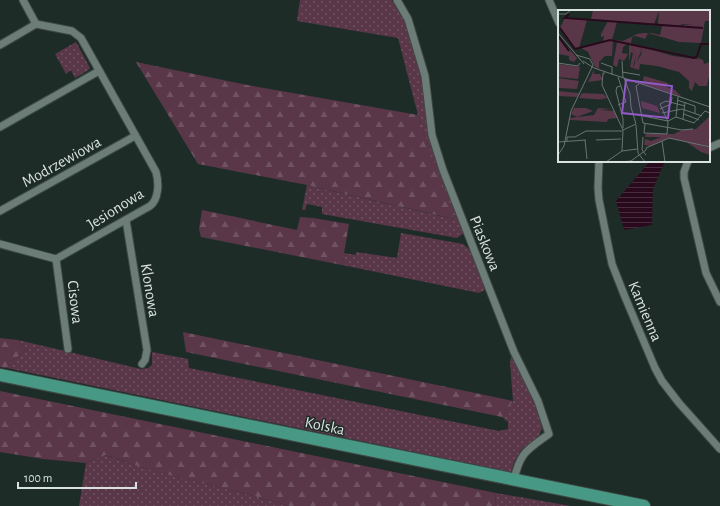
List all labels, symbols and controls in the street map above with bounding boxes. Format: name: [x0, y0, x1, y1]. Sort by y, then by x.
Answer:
inset map: [558, 10, 710, 162]
street label: Modrzewiowa: [19, 134, 104, 190]
street label: Jesionowa: [84, 185, 147, 232]
street label: Piaskowa: [467, 213, 503, 273]
street label: Klonowa: [138, 262, 162, 318]
street label: Cisowa: [64, 279, 86, 325]
street label: Kamienna: [625, 279, 665, 344]
street label: Kolska: [303, 414, 346, 438]
scale bar: [18, 464, 136, 490]
text: 100 m: [24, 472, 52, 484]

